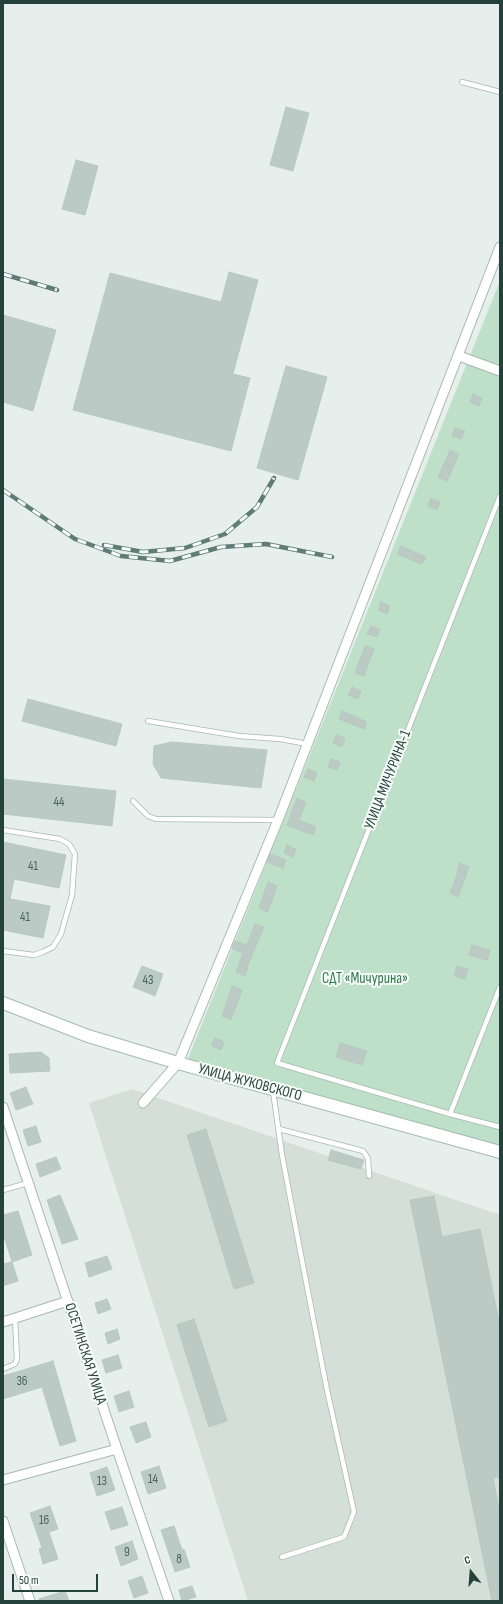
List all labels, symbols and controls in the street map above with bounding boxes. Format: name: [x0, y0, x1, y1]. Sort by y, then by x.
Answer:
street label: УЛИЦА МИЧУРИНА-1: [361, 728, 415, 832]
house number: 44: [54, 795, 64, 811]
house number: 41: [28, 859, 38, 875]
house number: 41: [20, 910, 30, 926]
park label: СДТ «Мичурина»: [322, 970, 408, 988]
house number: 43: [143, 973, 153, 989]
street label: УЛИЦА ЖУКОВСКОГО: [196, 1061, 304, 1105]
street label: ОСЕТИНСКАЯ УЛИЦА: [60, 1301, 110, 1407]
house number: 36: [16, 1374, 28, 1390]
house number: 14: [148, 1472, 158, 1488]
house number: 13: [97, 1474, 107, 1490]
house number: 16: [39, 1513, 49, 1529]
house number: 9: [124, 1545, 130, 1561]
house number: 8: [176, 1552, 182, 1568]
north arrow: [451, 1552, 491, 1592]
text: С: [463, 1553, 472, 1567]
scale bar: [14, 1566, 100, 1592]
text: 50 m: [19, 1573, 39, 1588]

